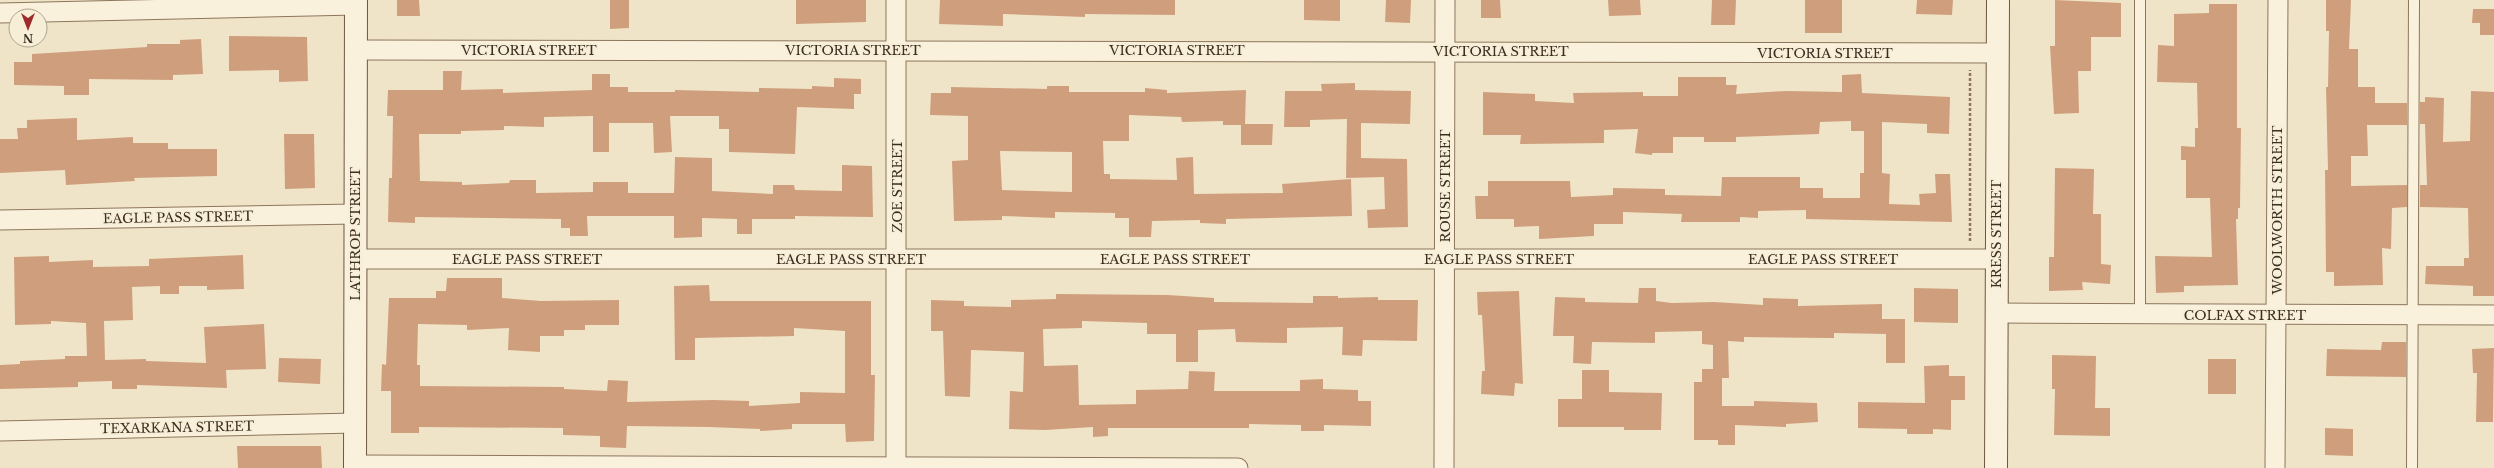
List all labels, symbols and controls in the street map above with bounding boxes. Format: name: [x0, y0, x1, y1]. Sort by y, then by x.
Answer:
north arrow: [8, 8, 48, 48]
text: N: [22, 31, 33, 45]
street label: VICTORIA STREET: [460, 42, 597, 59]
street label: VICTORIA STREET: [784, 42, 921, 59]
street label: VICTORIA STREET: [1108, 42, 1245, 59]
street label: VICTORIA STREET: [1432, 43, 1569, 60]
street label: VICTORIA STREET: [1756, 45, 1893, 62]
street label: WOOLWORTH STREET: [2269, 125, 2286, 296]
street label: ROUSE STREET: [1437, 129, 1454, 243]
street label: ZOE STREET: [889, 139, 906, 233]
street label: LATHROP STREET: [347, 167, 364, 301]
street label: KRESS STREET: [1988, 179, 2005, 288]
street label: EAGLE PASS STREET: [103, 208, 254, 227]
street label: EAGLE PASS STREET: [452, 251, 603, 268]
street label: EAGLE PASS STREET: [776, 251, 927, 268]
street label: EAGLE PASS STREET: [1100, 251, 1251, 268]
street label: EAGLE PASS STREET: [1424, 251, 1575, 268]
street label: EAGLE PASS STREET: [1748, 251, 1899, 268]
street label: COLFAX STREET: [2184, 307, 2307, 324]
street label: TEXARKANA STREET: [100, 418, 255, 437]

